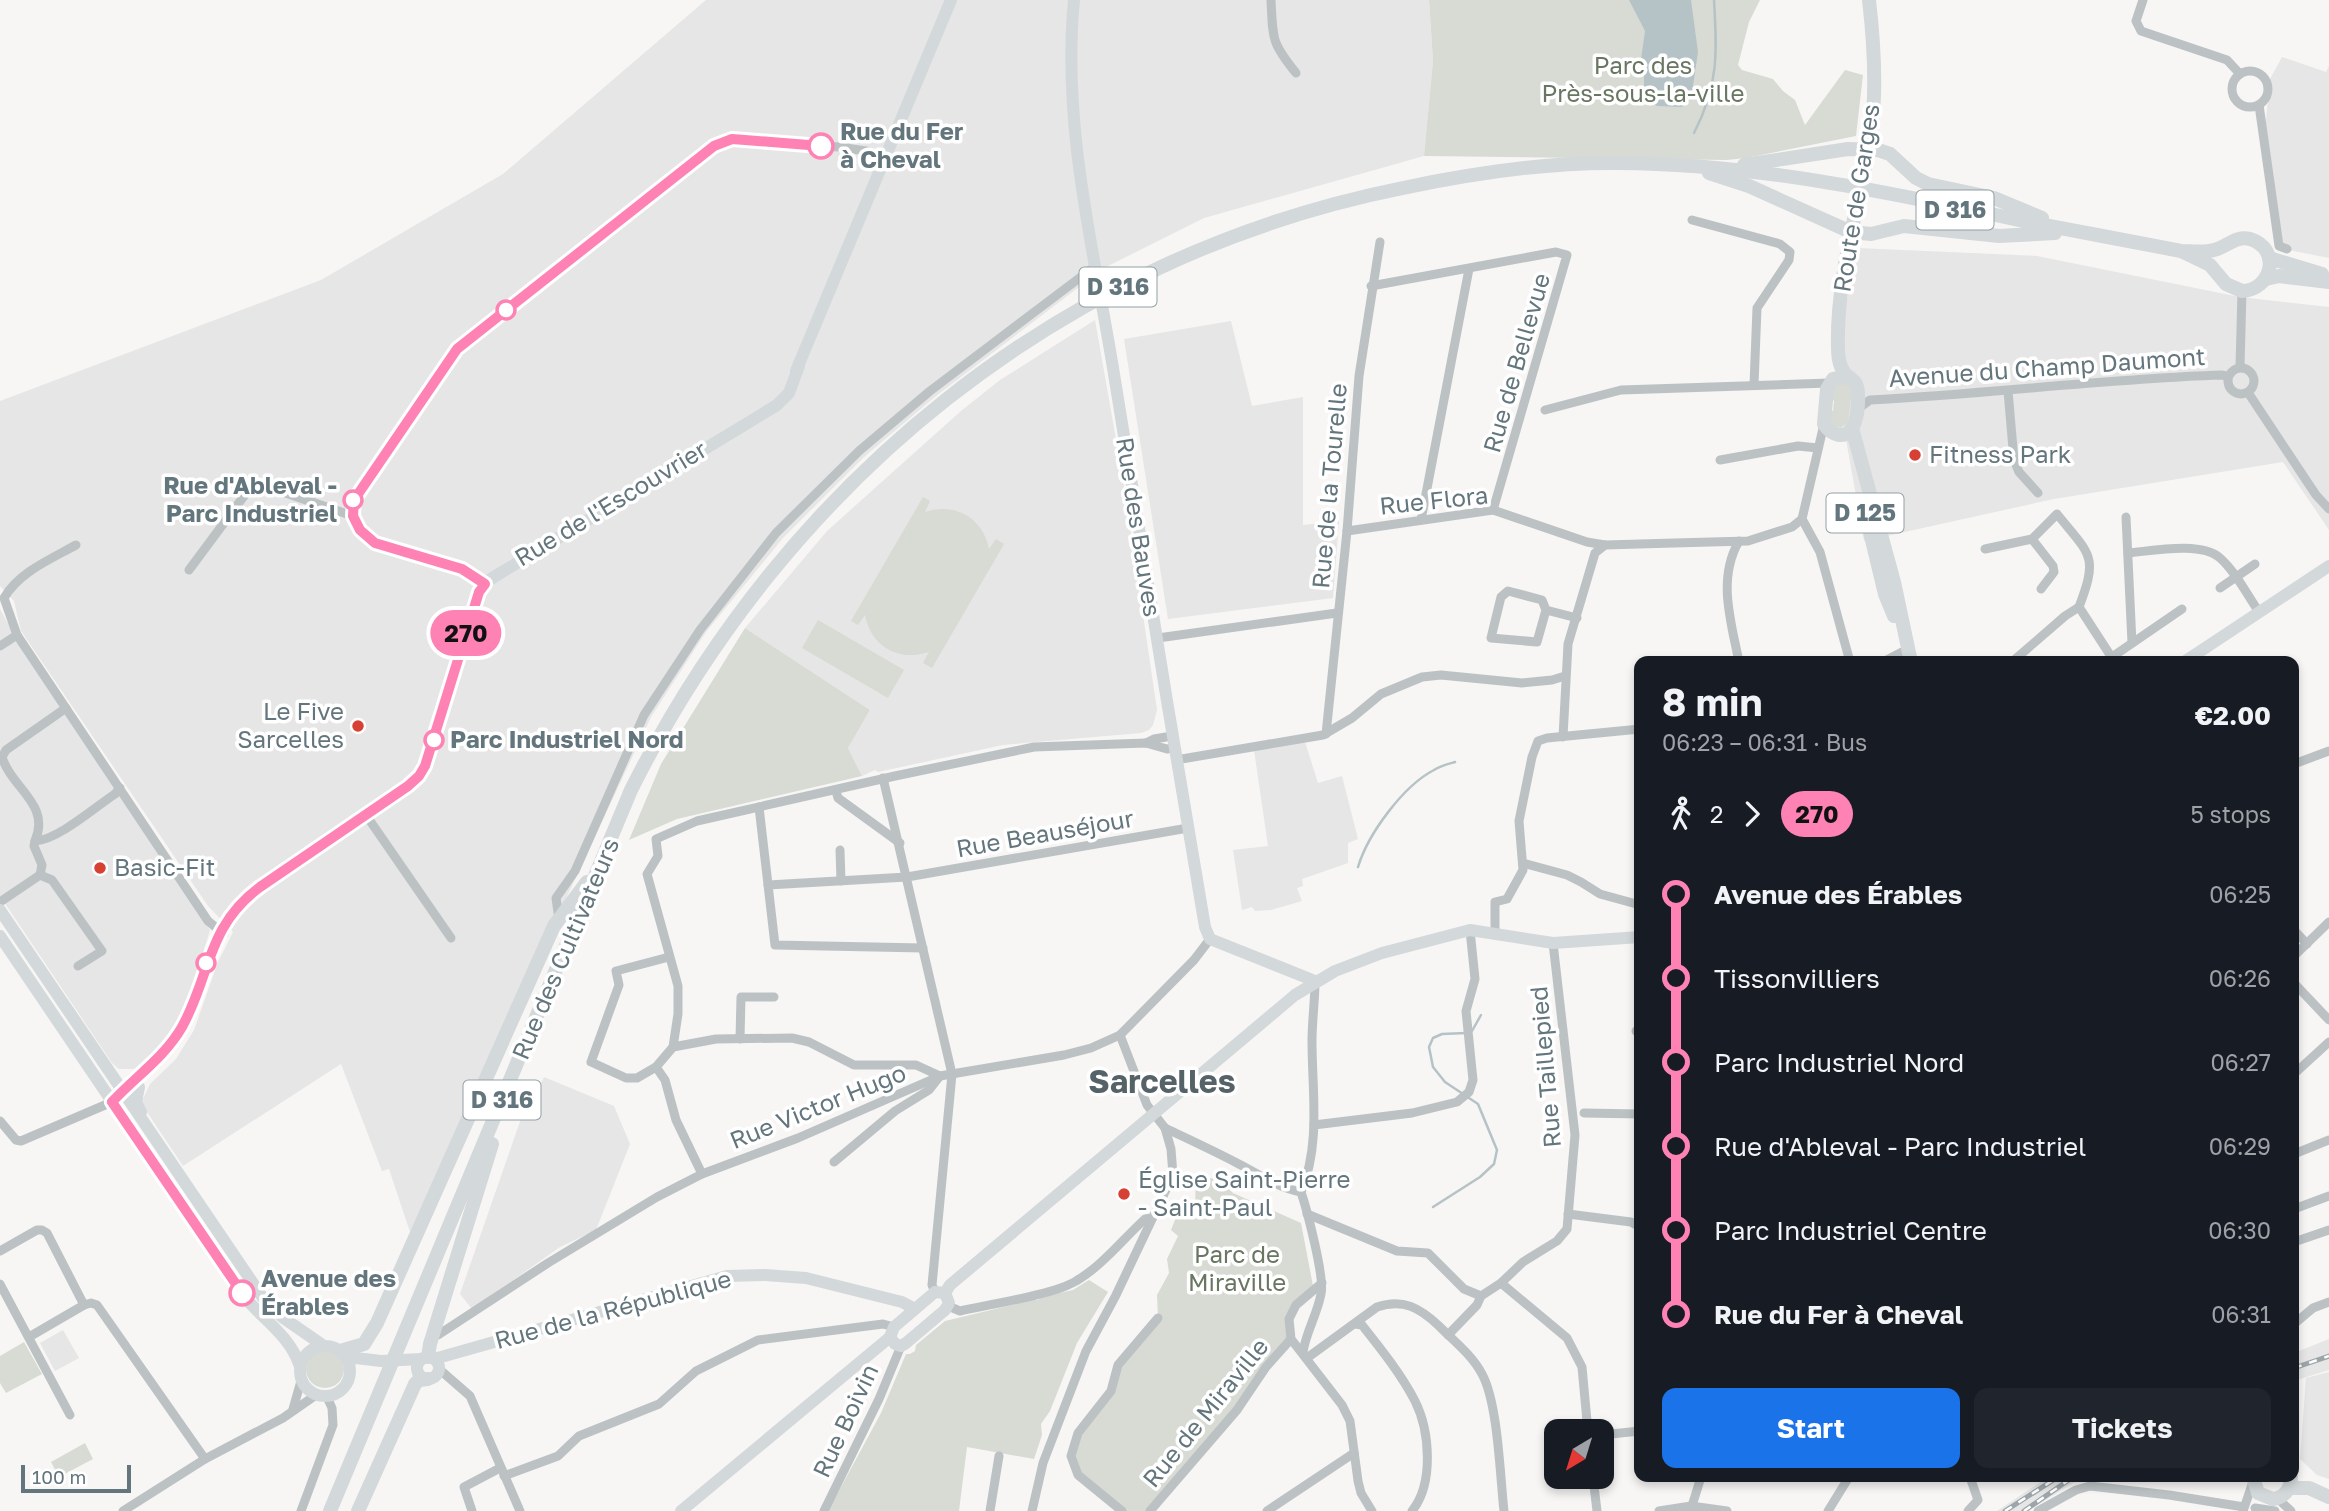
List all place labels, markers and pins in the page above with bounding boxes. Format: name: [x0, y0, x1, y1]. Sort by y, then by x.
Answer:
place label: Rue du Fer à Cheval: [840, 116, 963, 173]
marker: Rue du Fer à Cheval: [808, 133, 834, 159]
unlabelled marker: [496, 300, 516, 320]
place label: Fitness Park: [1929, 439, 2071, 468]
marker: Fitness Park: [1907, 447, 1923, 463]
place label: Rue d'Ableval - Parc Industriel: [163, 470, 337, 527]
marker: Rue d'Ableval - Parc Industriel: [343, 490, 363, 510]
place label: Le Five Sarcelles: [237, 696, 344, 753]
marker: Le Five Sarcelles: [350, 718, 366, 734]
place label: Parc Industriel Nord: [450, 724, 684, 753]
marker: Parc Industriel Nord: [424, 730, 444, 750]
place label: Basic-Fit: [114, 852, 215, 881]
marker: Basic-Fit: [92, 860, 108, 876]
unlabelled marker: [196, 953, 216, 973]
place label: Église Saint-Pierre - Saint-Paul: [1138, 1164, 1351, 1221]
marker: Église Saint-Pierre - Saint-Paul: [1116, 1186, 1132, 1202]
place label: Avenue des Érables: [261, 1263, 396, 1320]
marker: Avenue des Érables: [229, 1280, 255, 1306]

